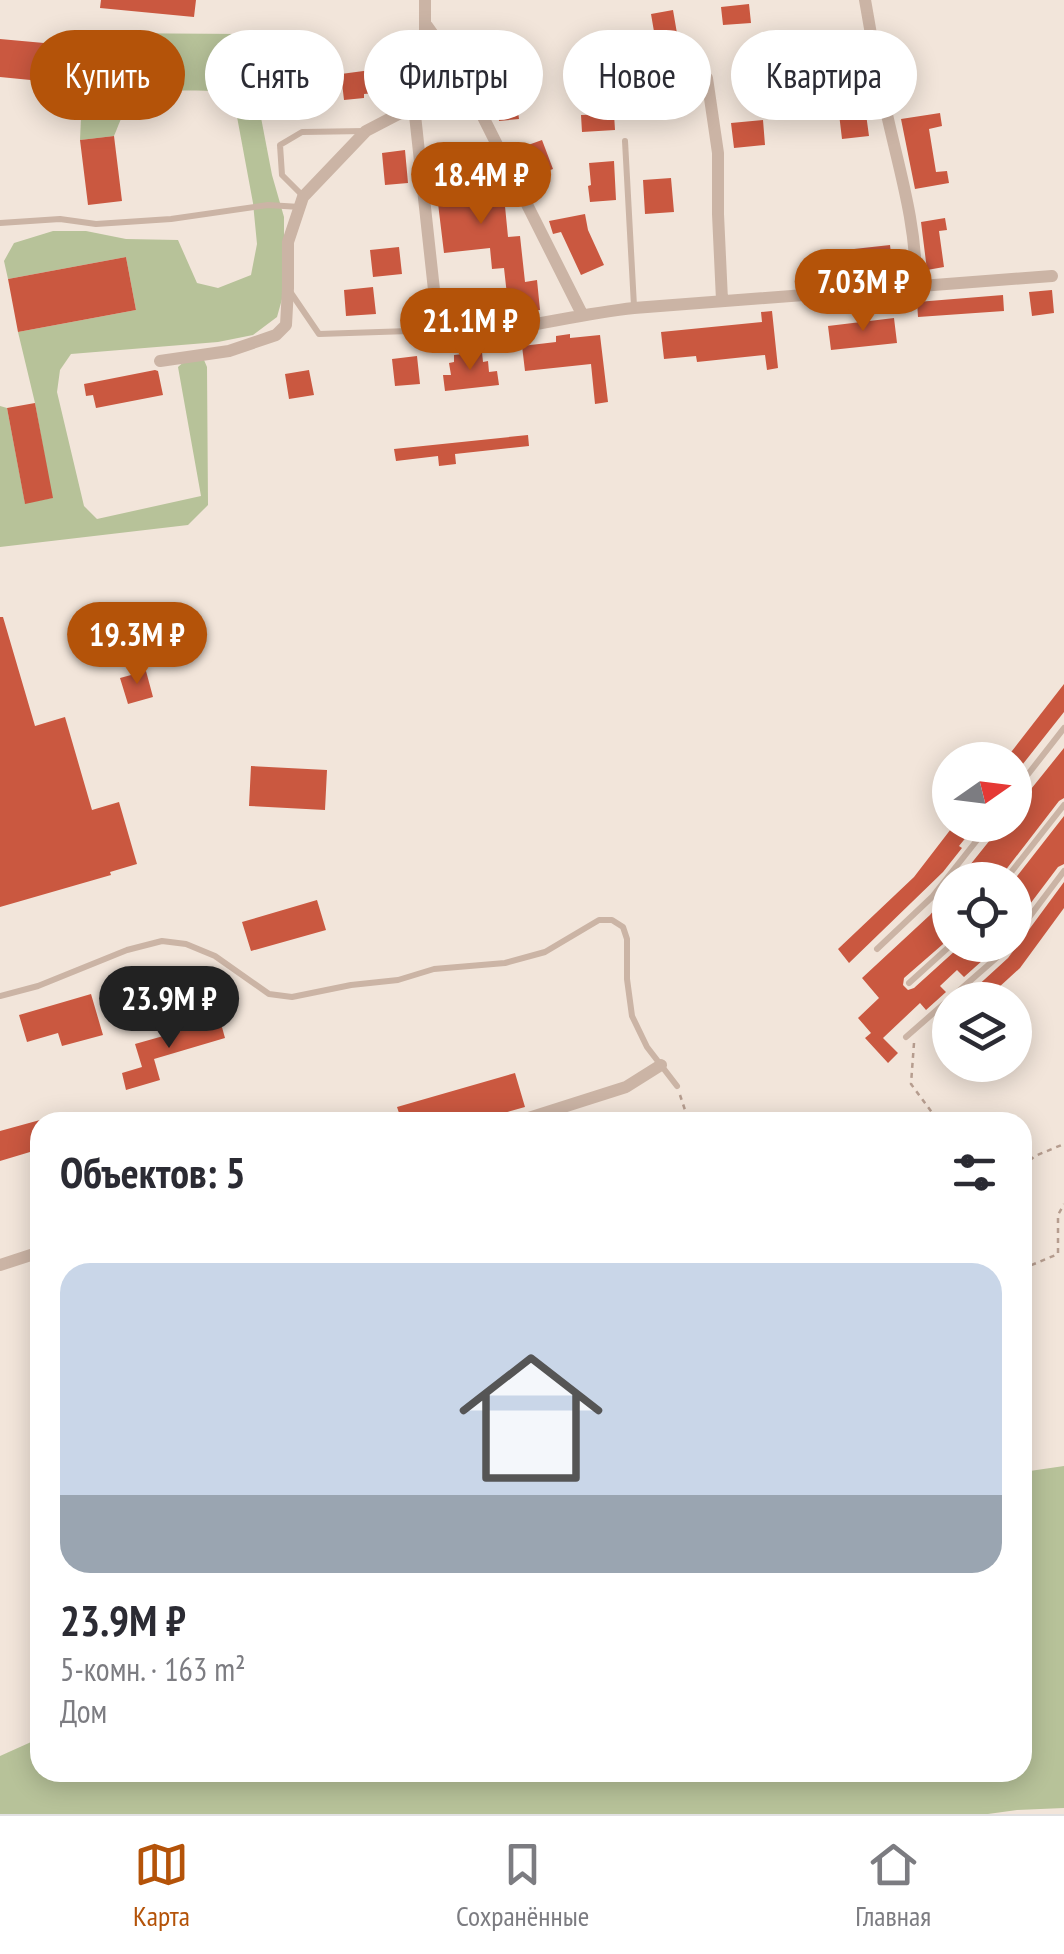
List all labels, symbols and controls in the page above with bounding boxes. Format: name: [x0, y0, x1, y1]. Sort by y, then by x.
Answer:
chip: Купить: [30, 30, 185, 120]
chip: Снять: [205, 30, 344, 120]
chip: Фильтры: [364, 30, 543, 120]
chip: Новое: [563, 30, 711, 120]
chip: Квартира: [731, 30, 917, 120]
pin: 18.4M ₽: [389, 142, 573, 227]
text: 18.4M ₽: [433, 153, 529, 195]
pin: 7.03M ₽: [771, 249, 955, 334]
text: 7.03M ₽: [817, 260, 909, 302]
pin: 21.1M ₽: [378, 288, 562, 373]
text: 21.1M ₽: [422, 299, 518, 341]
pin: 19.3M ₽: [45, 602, 229, 687]
text: 19.3M ₽: [89, 613, 185, 655]
north arrow: [932, 742, 1032, 842]
map controls: [932, 742, 1032, 1082]
button: locate: [932, 862, 1032, 962]
pin: 23.9M ₽: [77, 966, 261, 1051]
text: 23.9M ₽: [121, 977, 217, 1019]
button: layers: [932, 982, 1032, 1082]
text: Объектов: 5: [60, 1145, 246, 1200]
icon: filters: [947, 1145, 1002, 1200]
icon: home: [441, 1328, 621, 1508]
text: 23.9M ₽: [60, 1593, 186, 1648]
text: 5-комн. · 163 m²: [60, 1648, 246, 1690]
text: Дом: [60, 1690, 107, 1732]
tab: Карта: [133, 1837, 190, 1934]
tab: Сохранённые: [456, 1837, 589, 1934]
tab: Главная: [855, 1837, 931, 1934]

